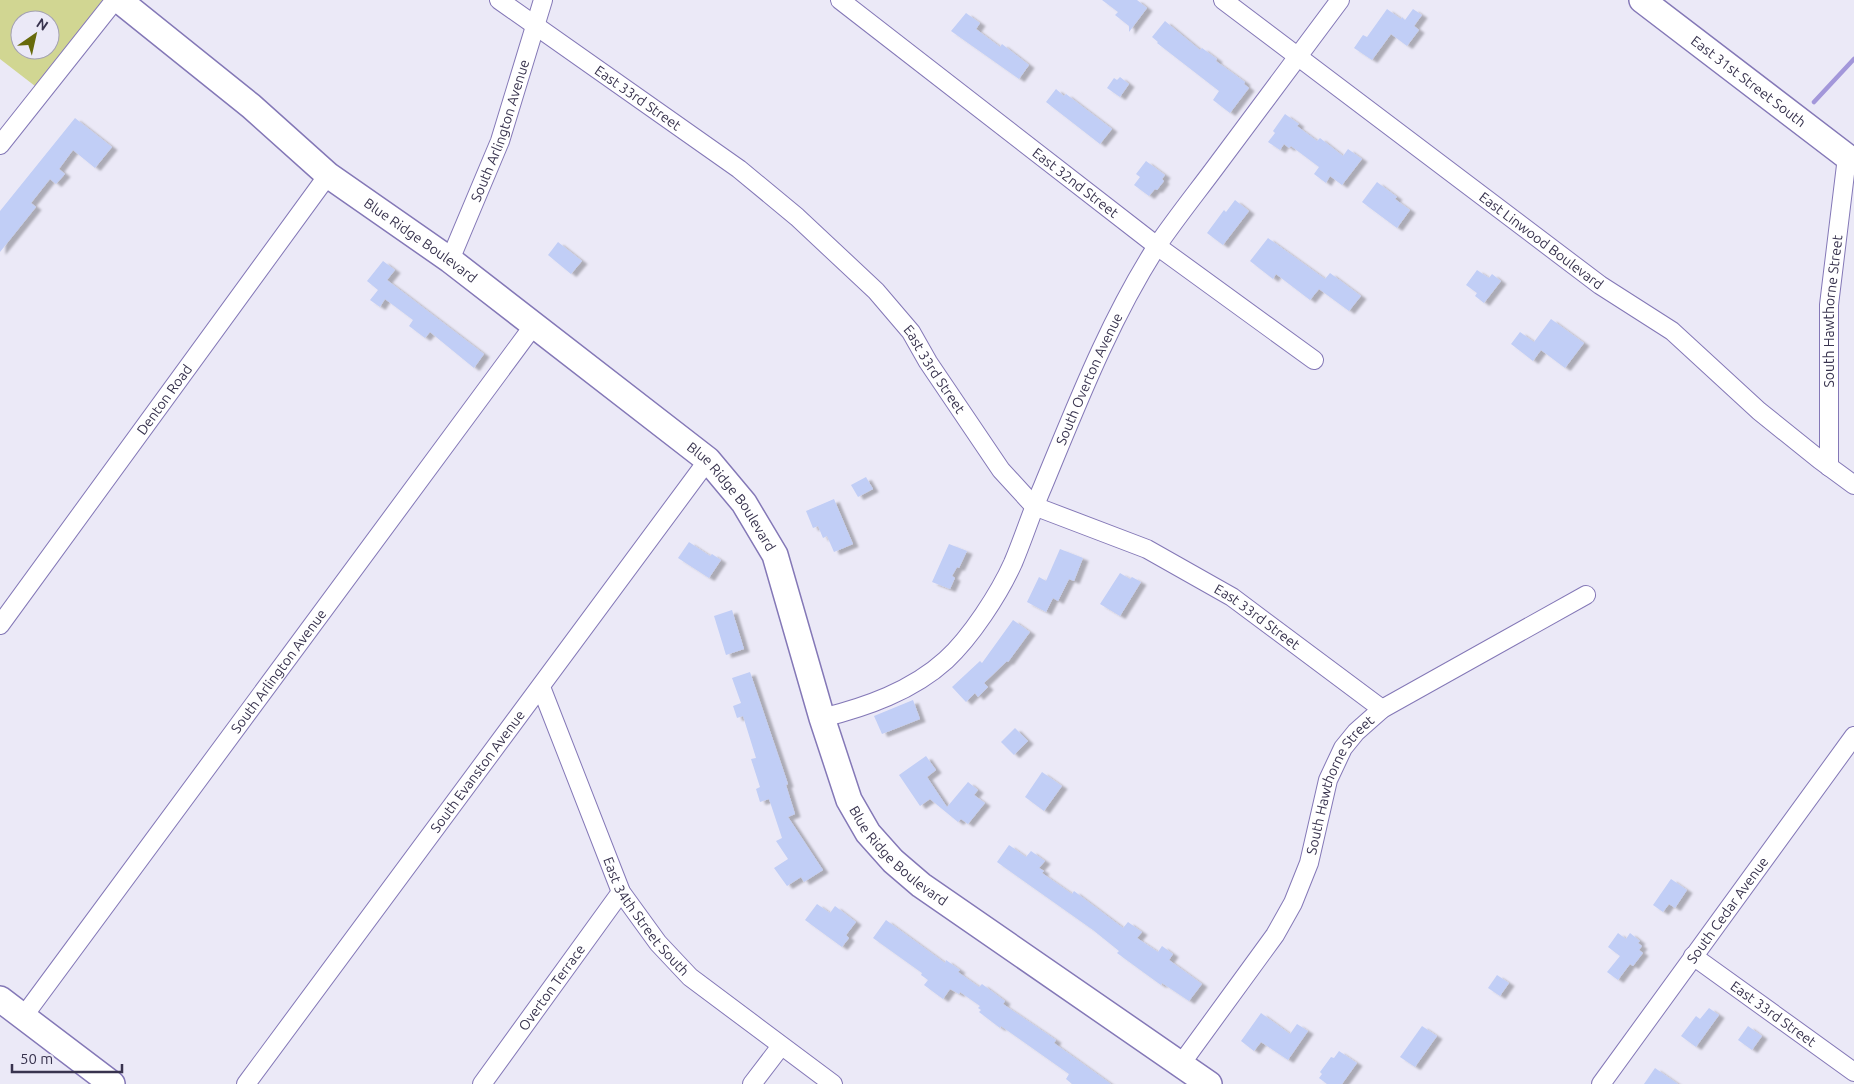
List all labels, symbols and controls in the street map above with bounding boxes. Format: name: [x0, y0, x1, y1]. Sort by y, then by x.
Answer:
north arrow: [10, 10, 60, 60]
text: N: [33, 15, 51, 34]
street label: East 31st Street South: [1688, 33, 1809, 130]
street label: South Arlington Avenue: [467, 57, 532, 204]
street label: East 33rd Street: [592, 62, 685, 134]
street label: East 32nd Street: [1029, 144, 1122, 221]
street label: East Linwood Boulevard: [1476, 189, 1606, 293]
street label: Blue Ridge Boulevard: [361, 195, 480, 286]
street label: South Hawthorne Street: [1821, 233, 1846, 388]
street label: South Overton Avenue: [1053, 310, 1126, 447]
street label: East 33rd Street: [901, 322, 969, 417]
street label: Denton Road: [133, 361, 195, 438]
street label: Blue Ridge Boulevard: [684, 439, 779, 554]
street label: East 33rd Street: [1212, 581, 1303, 653]
street label: South Arlington Avenue: [227, 606, 329, 736]
street label: South Evanston Avenue: [427, 707, 528, 836]
street label: South Hawthorne Street: [1303, 712, 1377, 856]
street label: Blue Ridge Boulevard: [846, 803, 951, 909]
street label: South Cedar Avenue: [1683, 854, 1771, 966]
street label: East 34th Street South: [600, 855, 693, 979]
street label: Overton Terrace: [515, 941, 588, 1034]
street label: East 33rd Street: [1727, 978, 1820, 1050]
scale bar: [12, 1042, 122, 1074]
text: 50 m: [20, 1050, 53, 1067]

